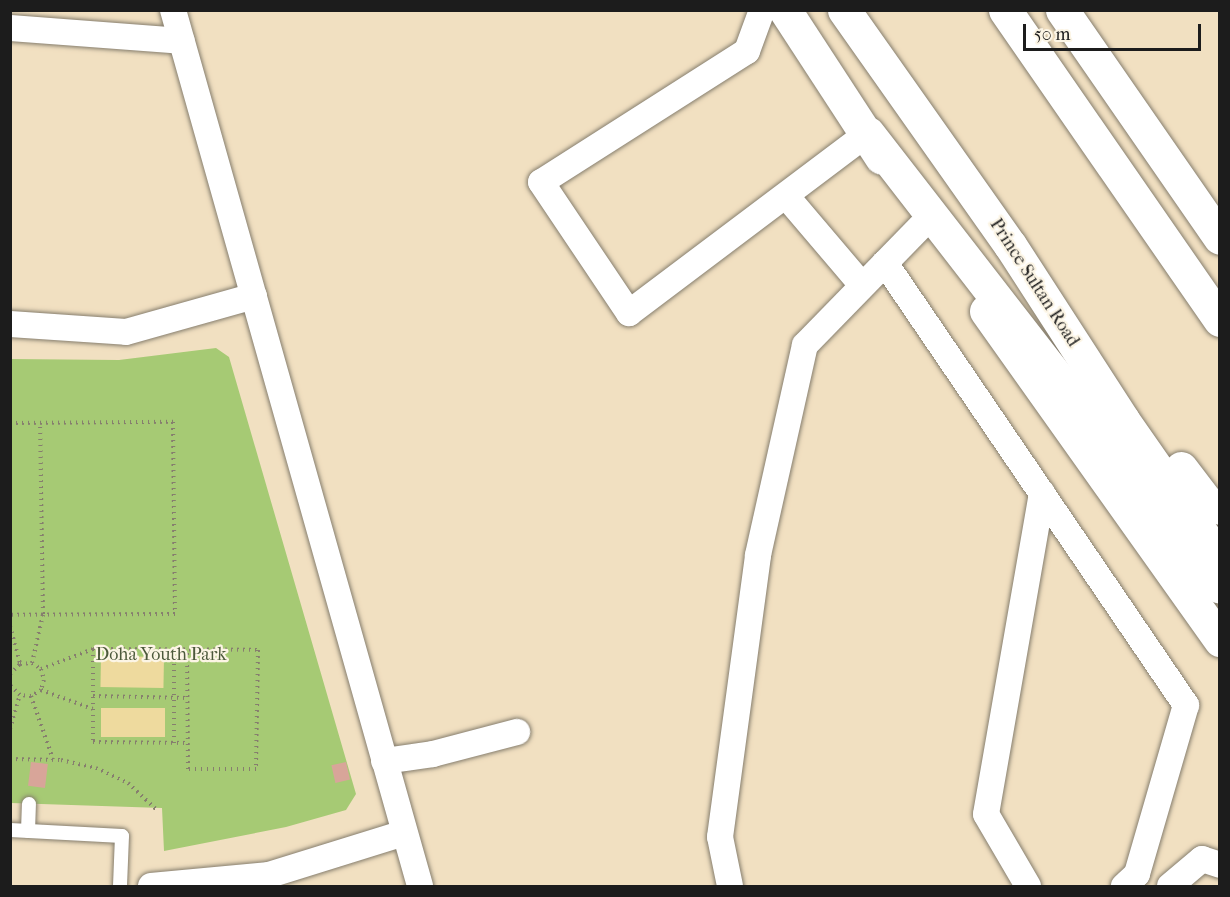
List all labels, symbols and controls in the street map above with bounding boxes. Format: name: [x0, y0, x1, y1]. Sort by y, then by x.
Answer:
scale bar: [1026, 12, 1204, 50]
text: 50 m: [1034, 24, 1070, 45]
street label: Prince Sultan Road: [985, 215, 1083, 351]
park label: Doha Youth Park: [96, 644, 226, 666]

